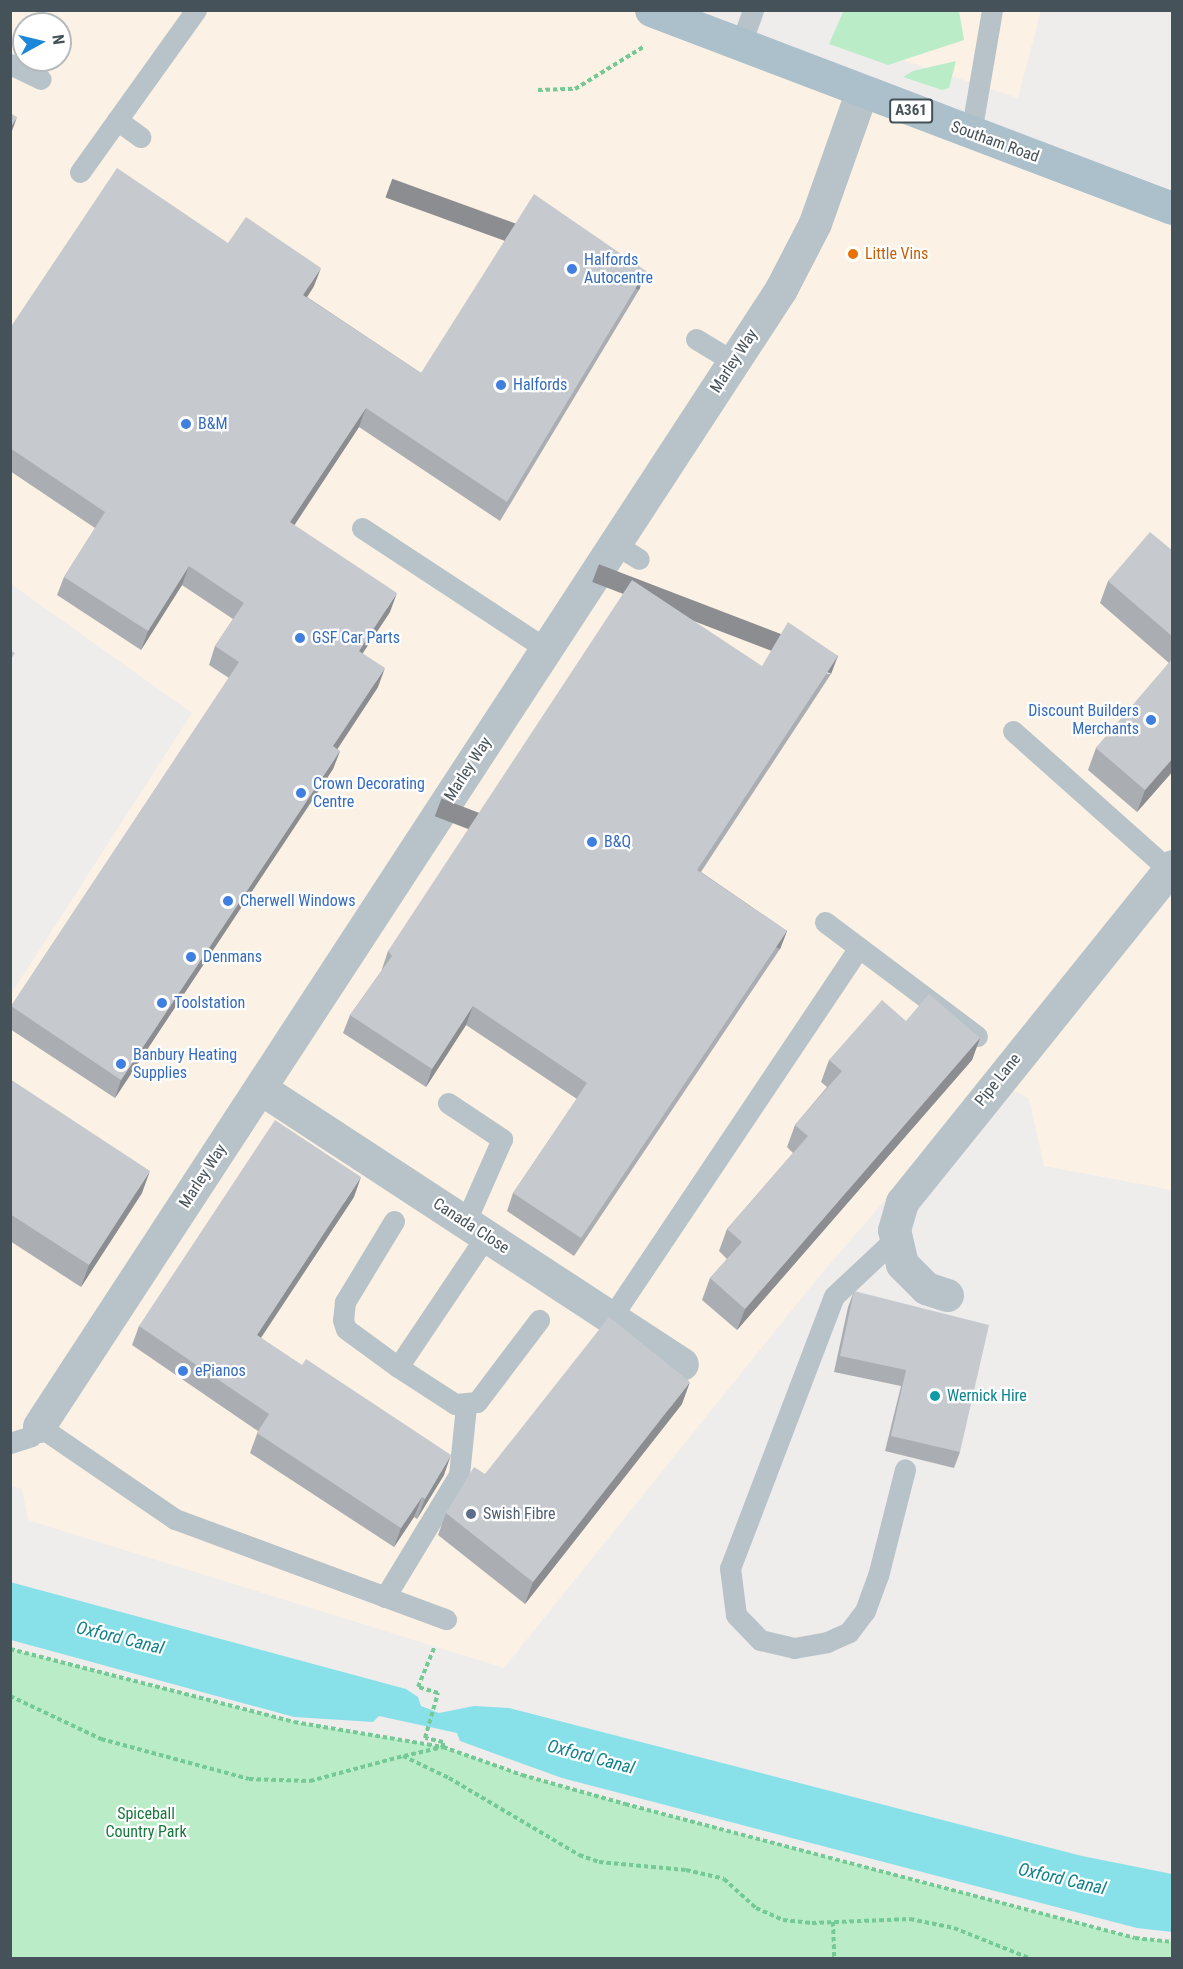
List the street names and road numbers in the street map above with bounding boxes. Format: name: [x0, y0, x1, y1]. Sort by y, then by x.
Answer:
road number: A361: [888, 99, 934, 123]
street label: Southam Road: [948, 117, 1042, 167]
street label: Marley Way: [706, 326, 762, 396]
street label: Marley Way: [440, 734, 496, 804]
street label: Pipe Lane: [971, 1050, 1025, 1110]
street label: Marley Way: [175, 1141, 231, 1211]
street label: Canada Close: [429, 1194, 513, 1258]

